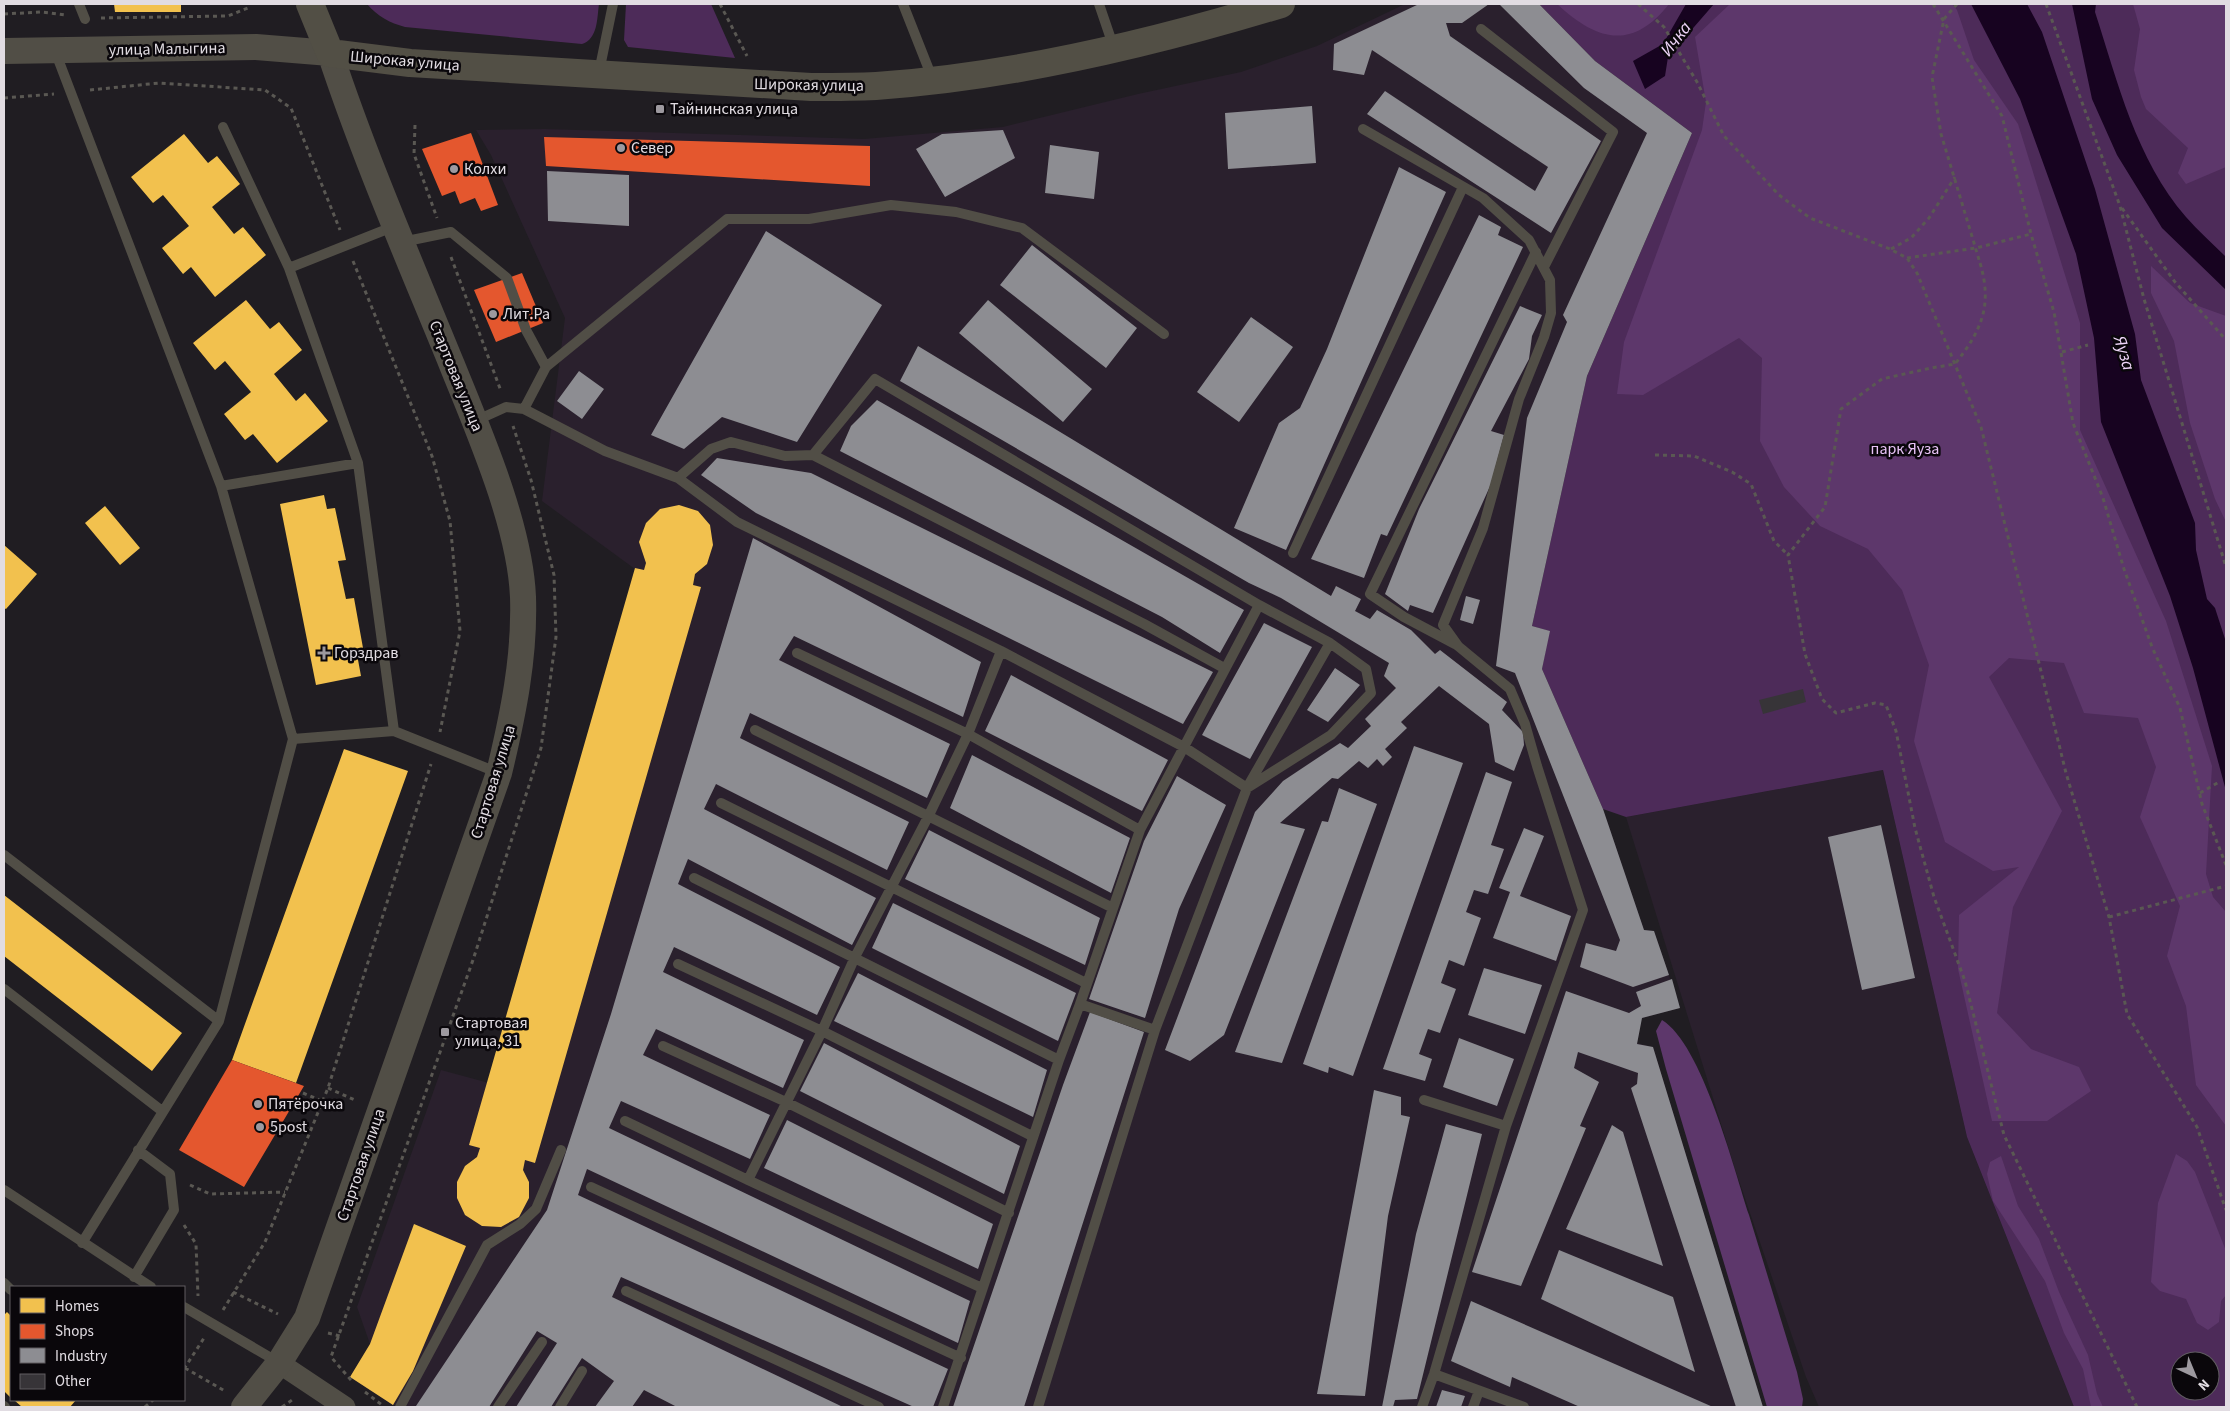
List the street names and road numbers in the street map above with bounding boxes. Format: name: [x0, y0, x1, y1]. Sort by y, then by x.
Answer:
street label: улица Малыгина: [108, 37, 226, 61]
street label: Широкая улица: [349, 45, 461, 77]
street label: Широкая улица: [754, 73, 864, 97]
street label: Стартовая улица: [424, 317, 488, 435]
street label: Стартовая улица: [465, 722, 521, 842]
street label: Стартовая улица: [331, 1106, 391, 1224]

